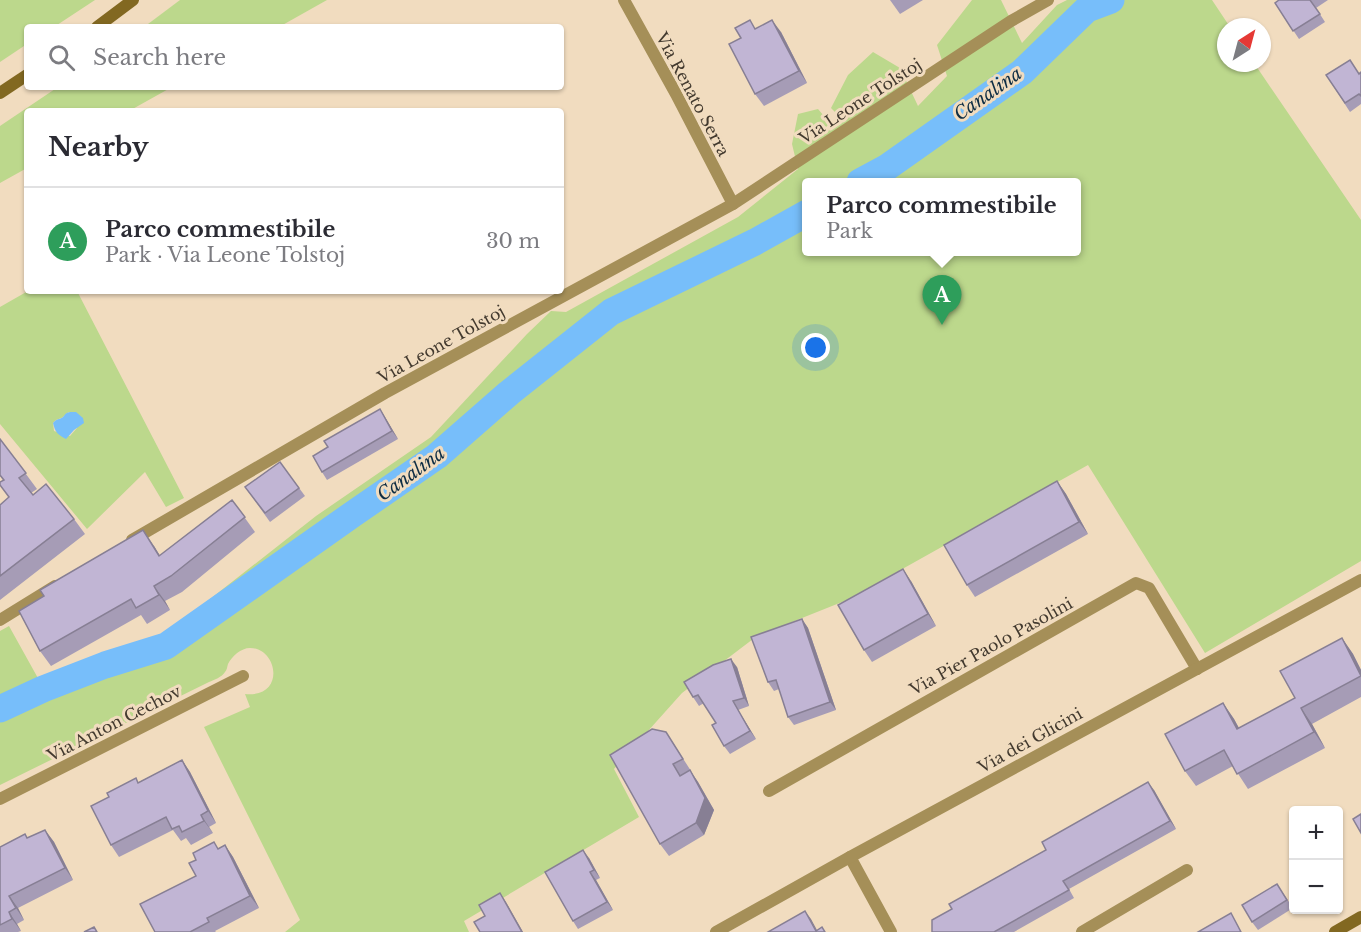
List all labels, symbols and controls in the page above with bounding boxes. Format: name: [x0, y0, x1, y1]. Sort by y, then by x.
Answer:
north arrow: [1217, 18, 1271, 72]
search box: [24, 24, 564, 90]
street label: Via Renato Serra: [651, 28, 734, 159]
icon: search: [45, 41, 78, 74]
text: Search here: [93, 44, 226, 71]
street label: Via Leone Tolstoj: [794, 54, 925, 149]
water label: Canalina: [950, 63, 1026, 125]
text: Nearby: [48, 131, 149, 163]
popup: [802, 178, 1081, 256]
text: Parco commestibile: [826, 192, 1057, 219]
text: Parco commestibile: [105, 216, 335, 243]
text: Park: [826, 219, 873, 243]
text: A: [59, 229, 76, 253]
text: 30 m: [486, 229, 540, 253]
text: Park · Via Leone Tolstoj: [105, 243, 345, 267]
pin: A: [922, 276, 962, 325]
street label: Via Leone Tolstoj: [373, 301, 508, 388]
your location: [801, 333, 830, 362]
water label: Canalina: [373, 442, 449, 506]
street label: Via Pier Paolo Pasolini: [905, 593, 1077, 700]
street label: Via Anton Cechov: [43, 681, 184, 766]
street label: Via dei Glicini: [973, 703, 1086, 777]
map controls: [1289, 806, 1343, 914]
button: +: [1289, 806, 1343, 860]
button: −: [1289, 860, 1343, 914]

